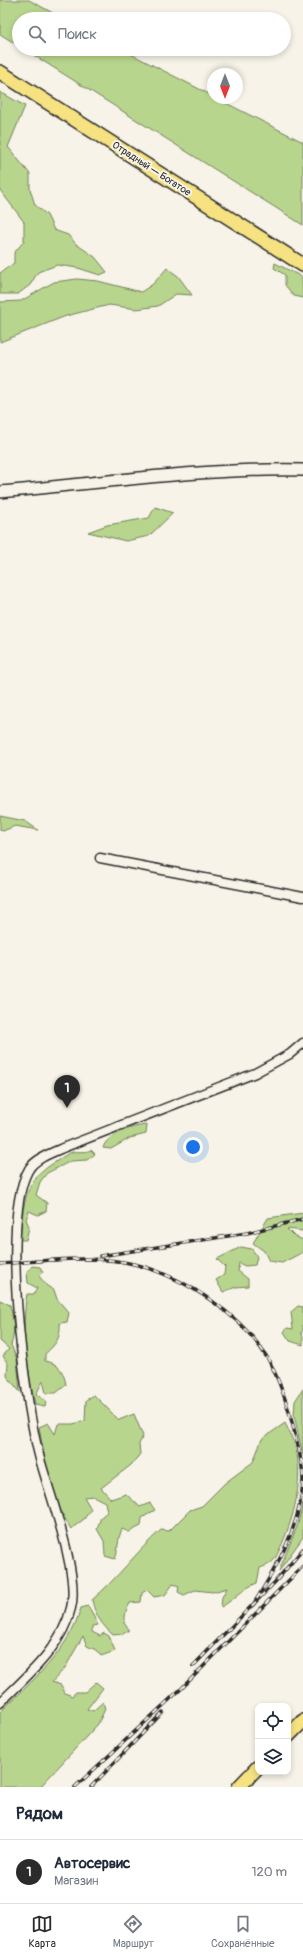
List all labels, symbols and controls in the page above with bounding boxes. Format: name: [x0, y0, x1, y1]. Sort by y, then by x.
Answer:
search box: [12, 12, 291, 56]
icon: search: [26, 23, 48, 45]
text: Поиск: [58, 25, 97, 44]
north arrow: [207, 68, 243, 104]
street label: Отрадный — Богатое: [110, 139, 193, 199]
pin: 1: [54, 1075, 80, 1108]
your location: [183, 1137, 203, 1157]
map controls: [255, 1703, 291, 1775]
button: locate: [255, 1703, 291, 1739]
button: layers: [255, 1739, 291, 1775]
text: Рядом: [16, 1803, 63, 1824]
text: Автосервис: [54, 1854, 130, 1873]
text: 1: [26, 1864, 32, 1880]
text: 120 m: [251, 1864, 287, 1880]
text: Магазин: [54, 1873, 98, 1889]
tab: Карта: [28, 1913, 56, 1950]
tab: Маршрут: [113, 1913, 154, 1950]
tab: Сохранённые: [211, 1913, 275, 1950]

